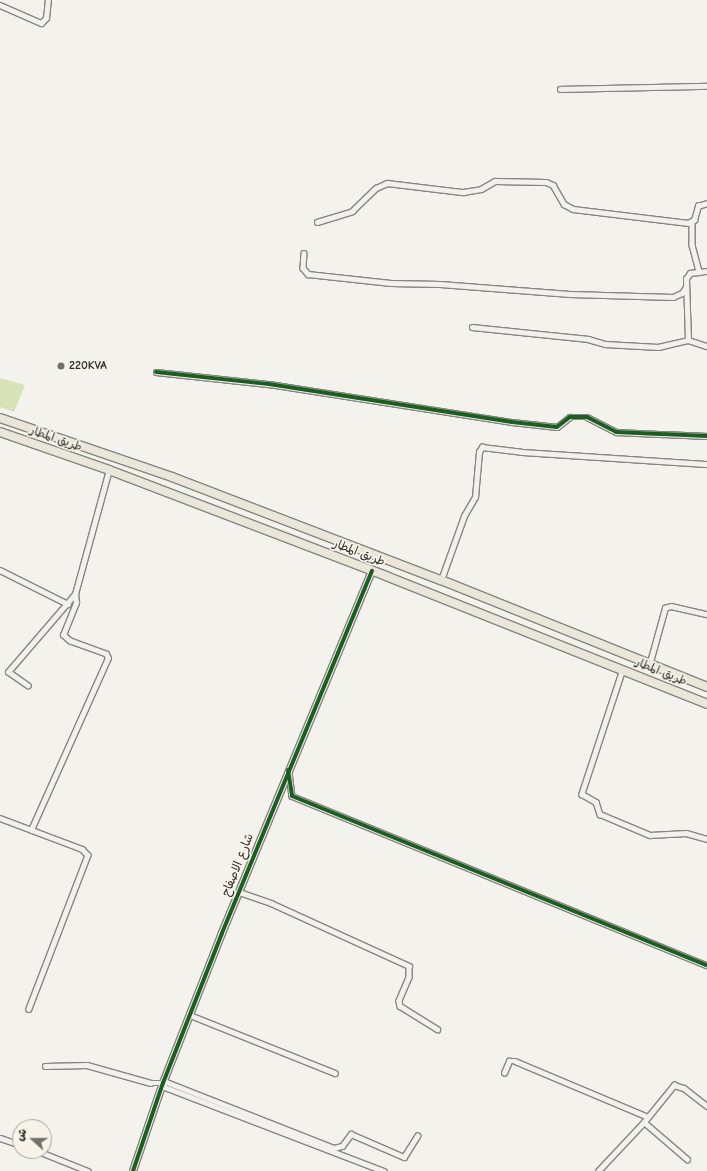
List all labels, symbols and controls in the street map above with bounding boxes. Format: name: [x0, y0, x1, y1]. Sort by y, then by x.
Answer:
place label: 220KVA: [69, 359, 107, 373]
marker: 220KVA: [56, 361, 66, 371]
street label: طريق المطار: [28, 423, 84, 455]
street label: طريق المطار: [331, 537, 387, 569]
street label: طريق المطار: [633, 655, 689, 689]
street label: شارع الاصفاح: [219, 832, 257, 898]
north arrow: [12, 1119, 52, 1159]
text: ش: [13, 1127, 29, 1143]

